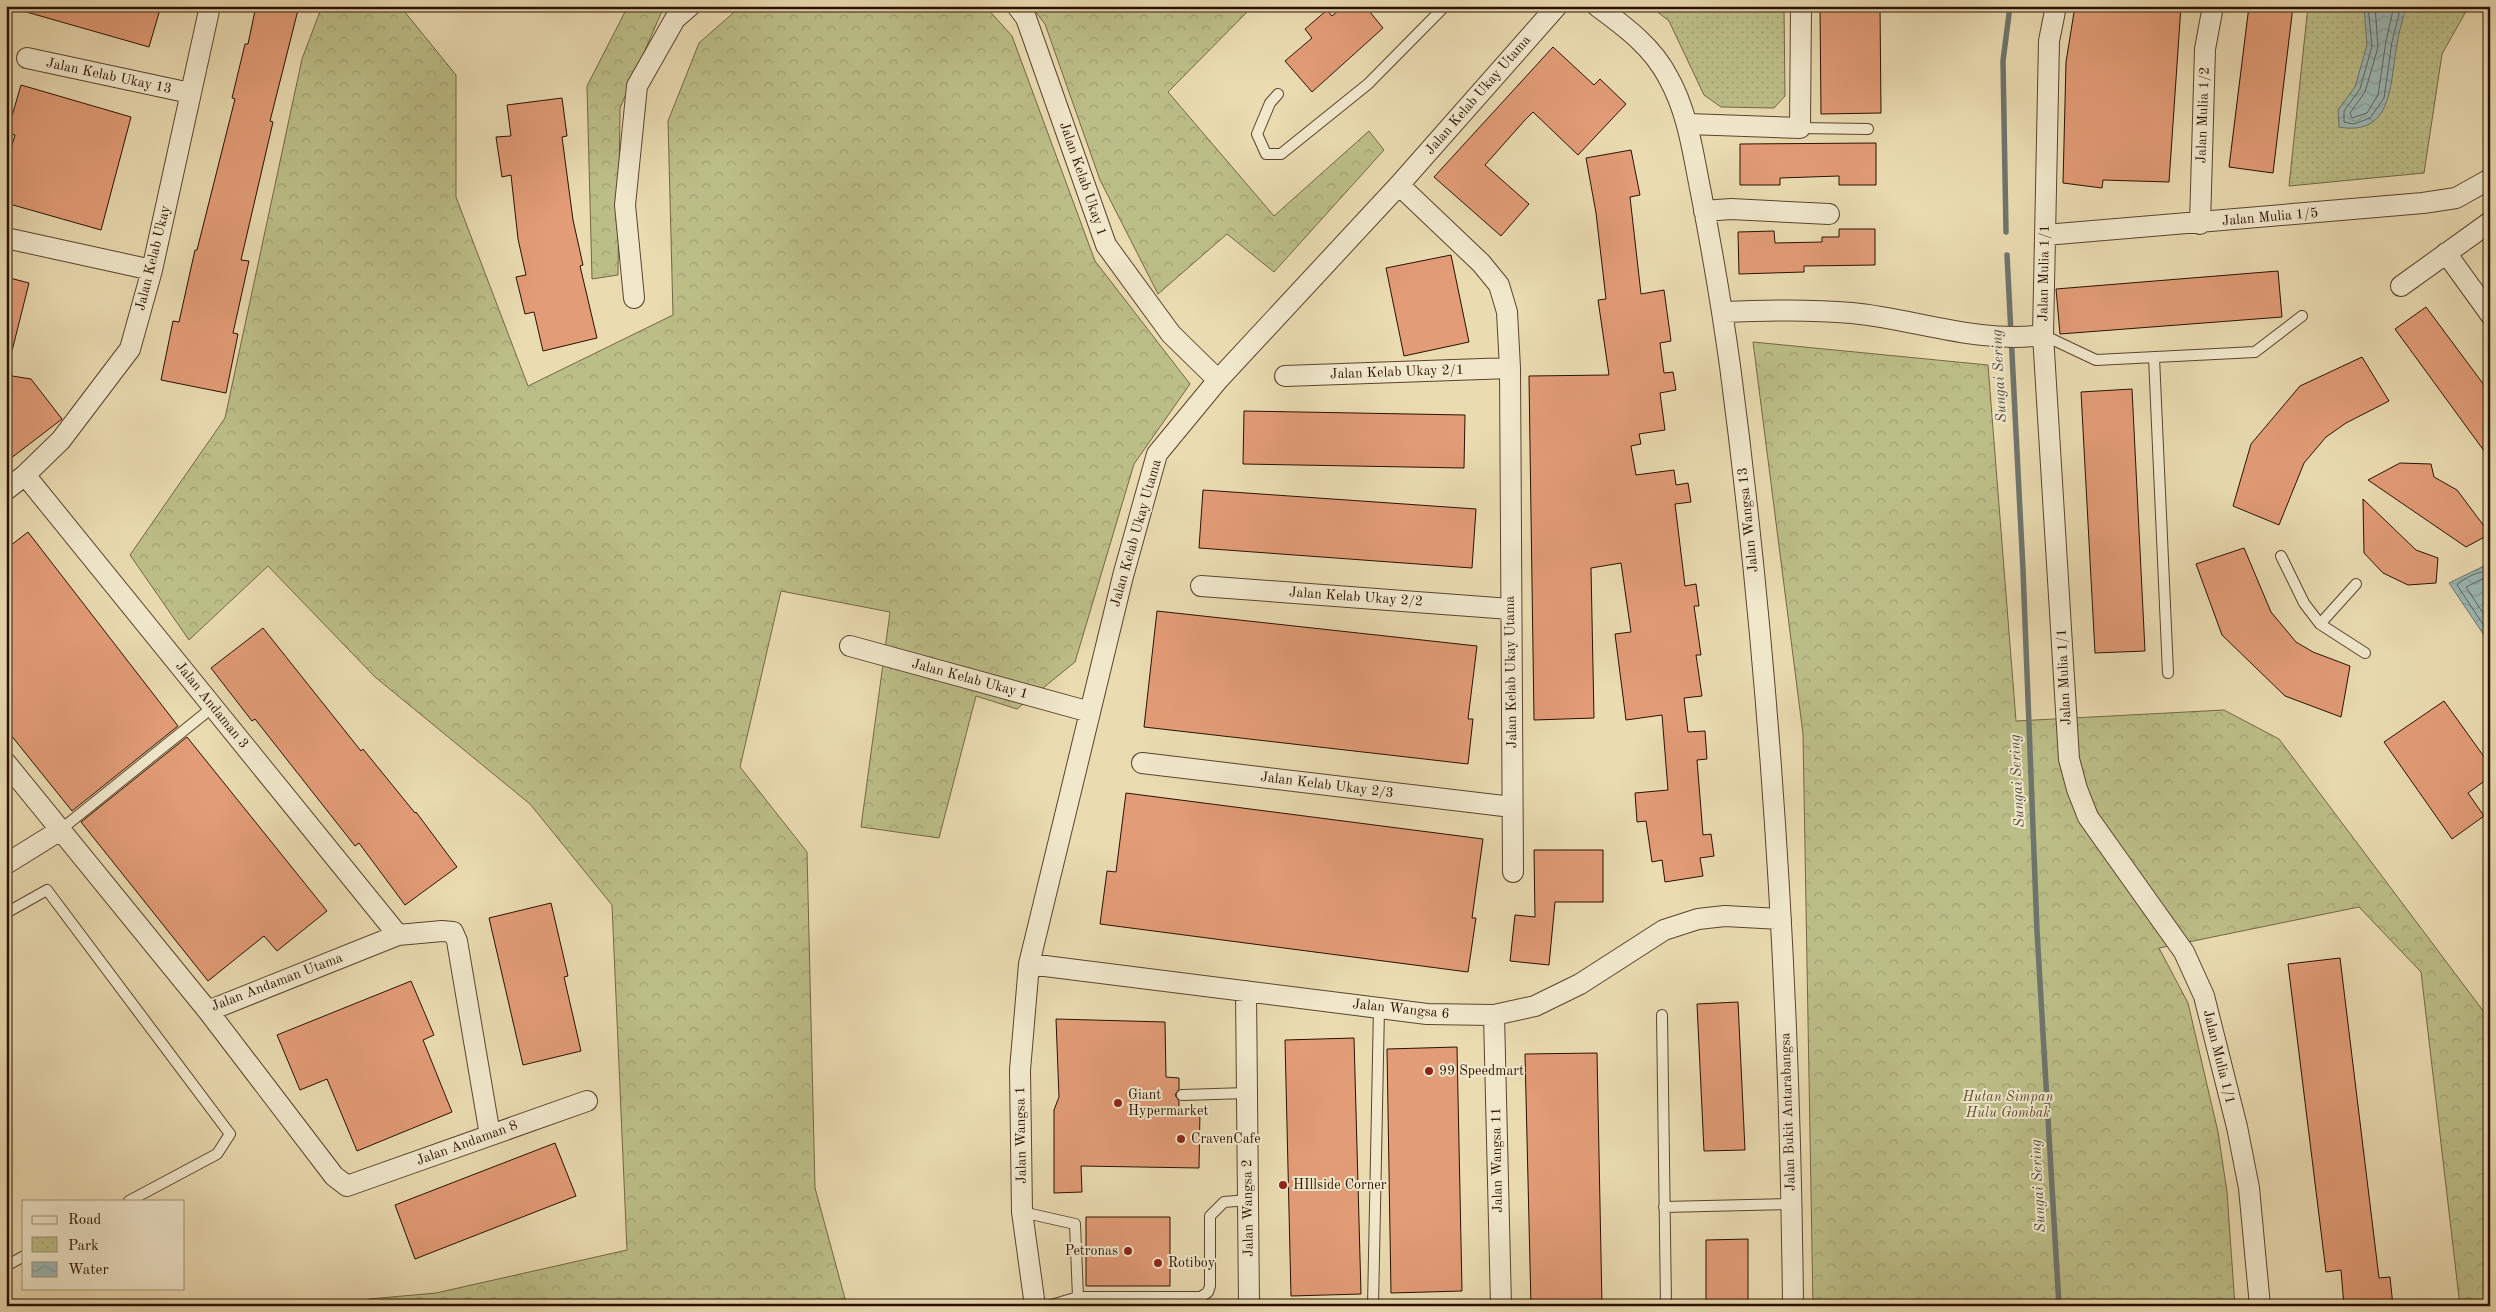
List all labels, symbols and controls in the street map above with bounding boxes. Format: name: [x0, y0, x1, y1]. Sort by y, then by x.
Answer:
street label: Jalan Kelab Ukay Utama: [1423, 33, 1533, 157]
street label: Jalan Kelab Ukay 13: [45, 56, 173, 96]
street label: Jalan Mulia 1/2: [2194, 66, 2212, 164]
street label: Jalan Kelab Ukay 1: [1057, 120, 1109, 238]
street label: Jalan Kelab Ukay: [133, 203, 173, 312]
street label: Jalan Mulia 1/5: [2221, 206, 2319, 228]
street label: Jalan Mulia 1/1: [2036, 224, 2052, 322]
water label: Sungai Sering: [1990, 329, 2010, 423]
street label: Jalan Kelab Ukay 2/1: [1330, 363, 1464, 381]
street label: Jalan Kelab Ukay Utama: [1108, 458, 1164, 608]
street label: Jalan Wangsa 13: [1736, 467, 1760, 573]
street label: Jalan Kelab Ukay 2/2: [1289, 585, 1423, 609]
street label: Jalan Kelab Ukay Utama: [1503, 596, 1519, 748]
street label: Jalan Mulia 1/1: [2054, 628, 2074, 726]
street label: Jalan Kelab Ukay 1: [910, 657, 1030, 701]
street label: Jalan Andaman 3: [173, 659, 251, 751]
water label: Sungai Sering: [2008, 734, 2028, 828]
street label: Jalan Kelab Ukay 2/3: [1260, 770, 1394, 800]
street label: Jalan Andaman Utama: [209, 950, 345, 1014]
street label: Jalan Wangsa 6: [1352, 997, 1450, 1021]
street label: Jalan Mulia 1/1: [2200, 1008, 2238, 1106]
street label: Jalan Bukit Antarabangsa: [1778, 1032, 1798, 1191]
place label: 99 Speedmart: [1439, 1064, 1524, 1078]
marker: 99 Speedmart: [1423, 1065, 1435, 1077]
street label: Jalan Wangsa 1: [1013, 1086, 1029, 1184]
place label: Giant Hypermarket: [1128, 1088, 1208, 1118]
park label: Hutan Simpan Hulu Gombak: [1962, 1090, 2053, 1120]
marker: Giant Hypermarket: [1112, 1097, 1124, 1109]
street label: Jalan Wangsa 11: [1489, 1107, 1505, 1213]
street label: Jalan Andaman 8: [414, 1118, 520, 1168]
place label: CravenCafe: [1191, 1132, 1261, 1146]
marker: CravenCafe: [1175, 1133, 1187, 1145]
water label: Sungai Sering: [2029, 1139, 2049, 1233]
street label: Jalan Wangsa 2: [1240, 1159, 1256, 1257]
place label: HIllside Corner: [1293, 1178, 1387, 1192]
marker: HIllside Corner: [1277, 1179, 1289, 1191]
legend: [22, 1200, 185, 1290]
text: Road: [68, 1213, 102, 1228]
text: Park: [68, 1239, 99, 1254]
place label: Petronas: [1065, 1244, 1118, 1258]
marker: Petronas: [1122, 1245, 1134, 1257]
place label: Rotiboy: [1168, 1256, 1216, 1270]
marker: Rotiboy: [1152, 1257, 1164, 1269]
text: Water: [68, 1263, 109, 1278]

